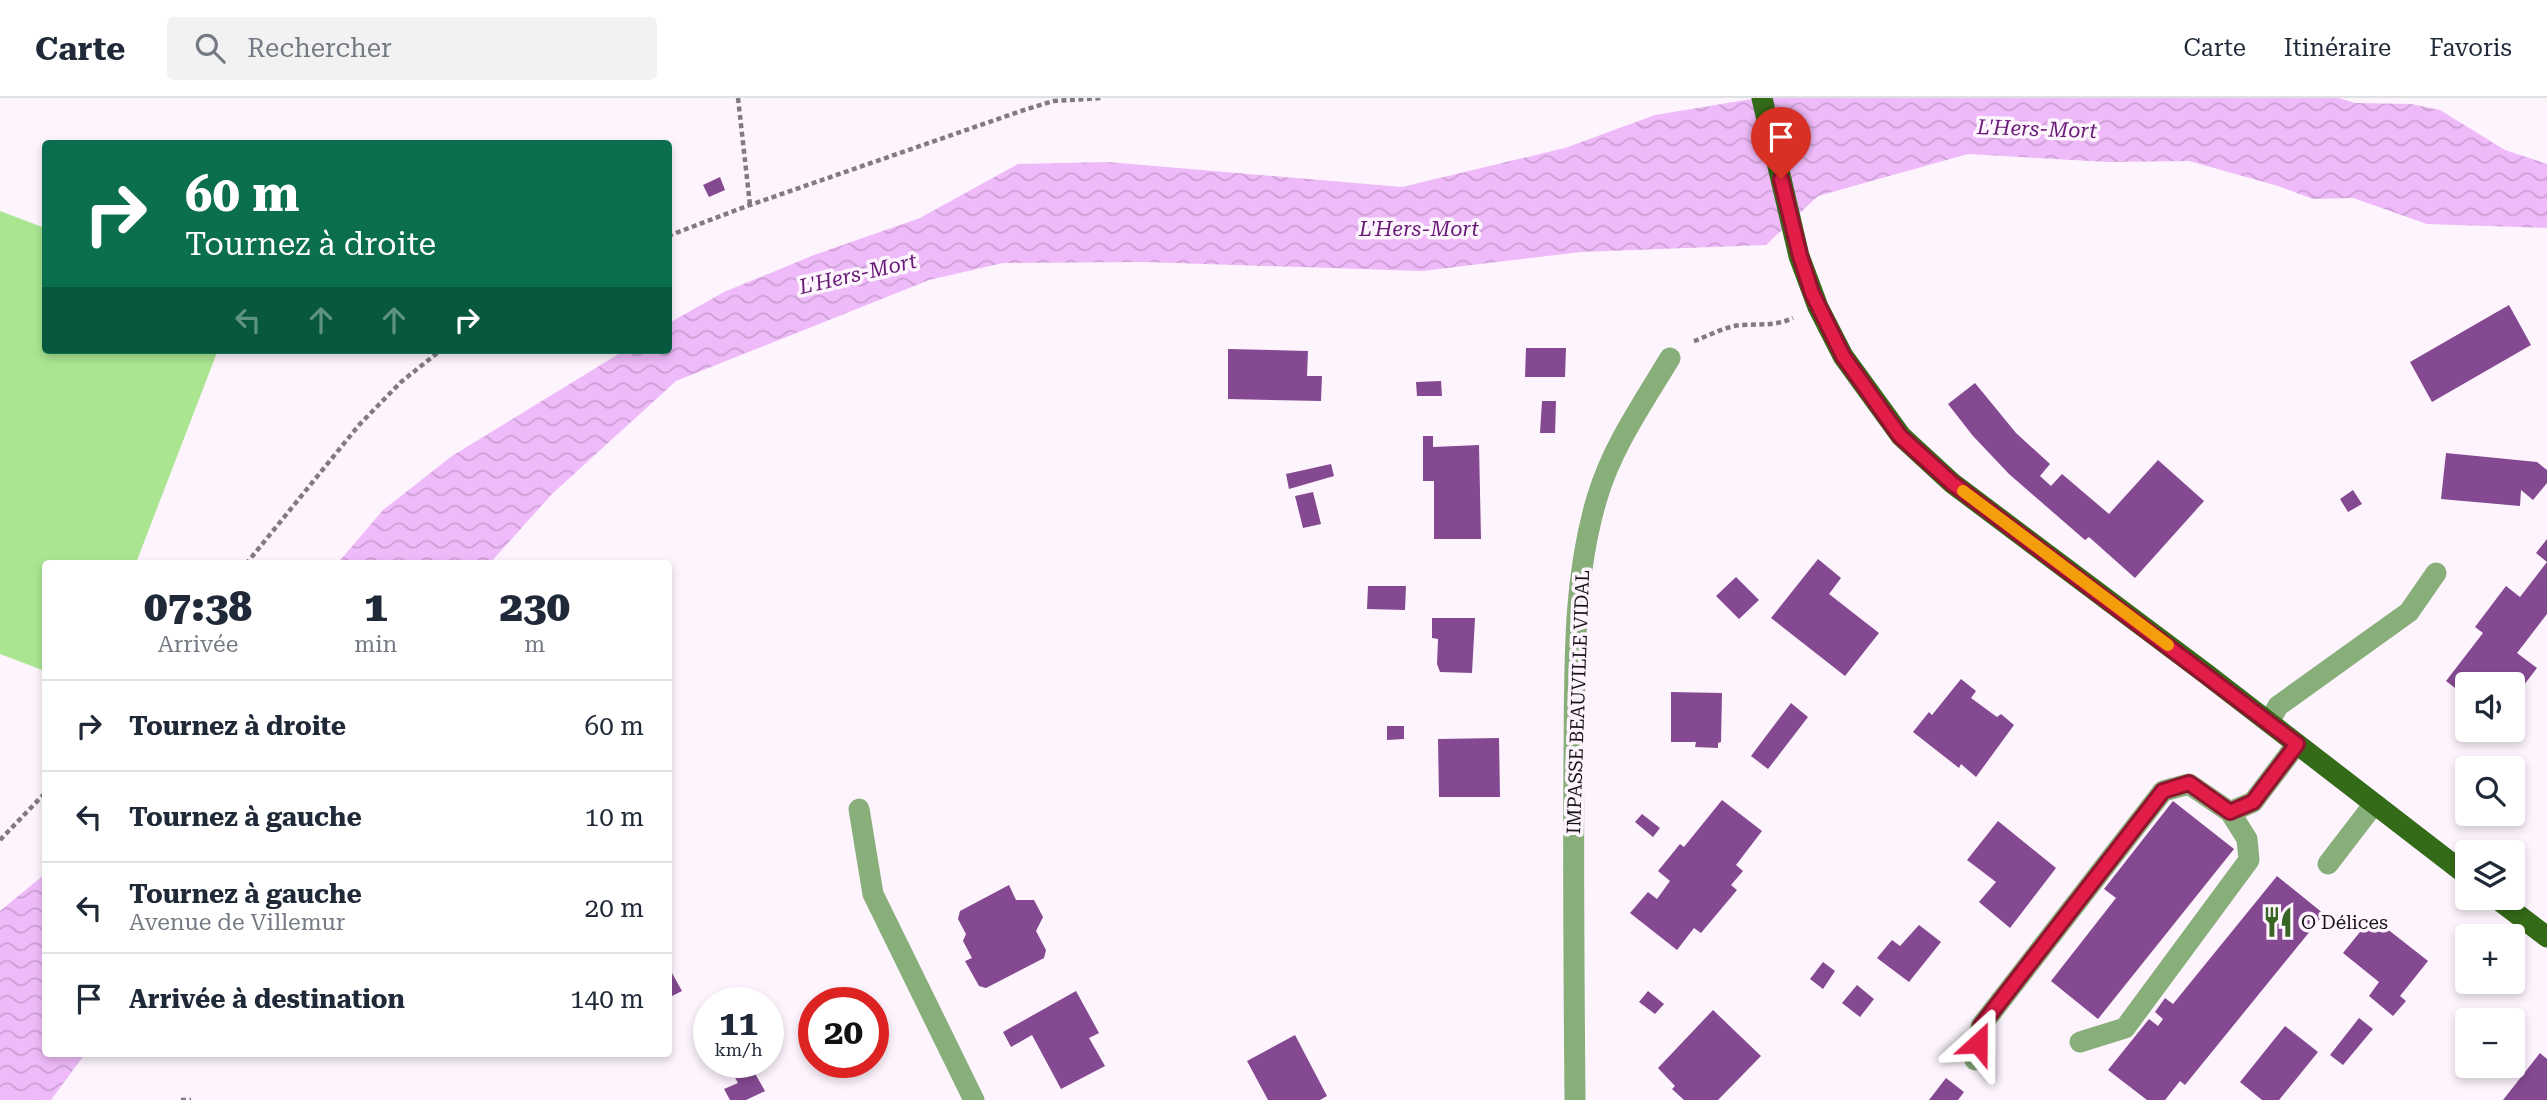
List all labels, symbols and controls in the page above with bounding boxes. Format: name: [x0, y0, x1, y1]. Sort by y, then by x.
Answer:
search box: [167, 17, 657, 80]
text: Carte: [35, 29, 125, 68]
icon: search: [191, 29, 229, 67]
text: Rechercher: [247, 33, 392, 63]
text: Carte: [2184, 34, 2246, 62]
text: Itinéraire: [2284, 34, 2391, 62]
text: Favoris: [2429, 34, 2512, 62]
pin: [1751, 107, 1811, 179]
water label: L'Hers-Mort: [1976, 115, 2098, 143]
icon: arrive: [1762, 118, 1800, 156]
text: 60 m: [185, 166, 300, 223]
icon: right: [70, 168, 161, 259]
water label: L'Hers-Mort: [1358, 217, 1479, 241]
text: Tournez à droite: [185, 225, 436, 263]
water label: L'Hers-Mort: [796, 249, 919, 299]
icon: left: [229, 301, 267, 339]
icon: ahead: [302, 301, 340, 339]
icon: ahead: [375, 301, 413, 339]
icon: right: [448, 301, 486, 339]
street label: IMPASSE BEAUVILLE VIDAL: [1562, 570, 1594, 834]
text: 07:38: [144, 582, 252, 631]
text: 1: [364, 582, 388, 631]
text: 230: [499, 582, 570, 631]
text: Arrivée: [158, 631, 238, 658]
text: min: [354, 631, 397, 658]
text: m: [524, 631, 545, 658]
map controls: [2455, 672, 2525, 1078]
button: sound: [2455, 672, 2525, 742]
icon: right: [70, 707, 108, 745]
text: Tournez à droite: [129, 711, 346, 741]
text: 60 m: [585, 711, 644, 741]
button: search: [2455, 756, 2525, 826]
icon: left: [70, 798, 108, 836]
text: Tournez à gauche: [129, 802, 362, 832]
text: 10 m: [585, 802, 644, 832]
button: layers: [2455, 840, 2525, 910]
text: Tournez à gauche: [129, 879, 362, 909]
icon: left: [70, 889, 108, 927]
text: 20 m: [585, 893, 644, 923]
restaurant icon: O Délices: [2261, 905, 2295, 939]
text: Avenue de Villemur: [129, 909, 345, 936]
place label: O Délices: [2301, 911, 2388, 934]
button: +: [2455, 924, 2525, 994]
icon: arrive: [70, 980, 108, 1018]
text: Arrivée à destination: [129, 984, 405, 1014]
text: 140 m: [570, 984, 644, 1014]
speed limit sign: 20: [798, 987, 889, 1078]
text: 11: [719, 1003, 758, 1044]
position arrow: [1941, 1006, 2015, 1080]
button: −: [2455, 1008, 2525, 1078]
text: km/h: [714, 1039, 763, 1060]

